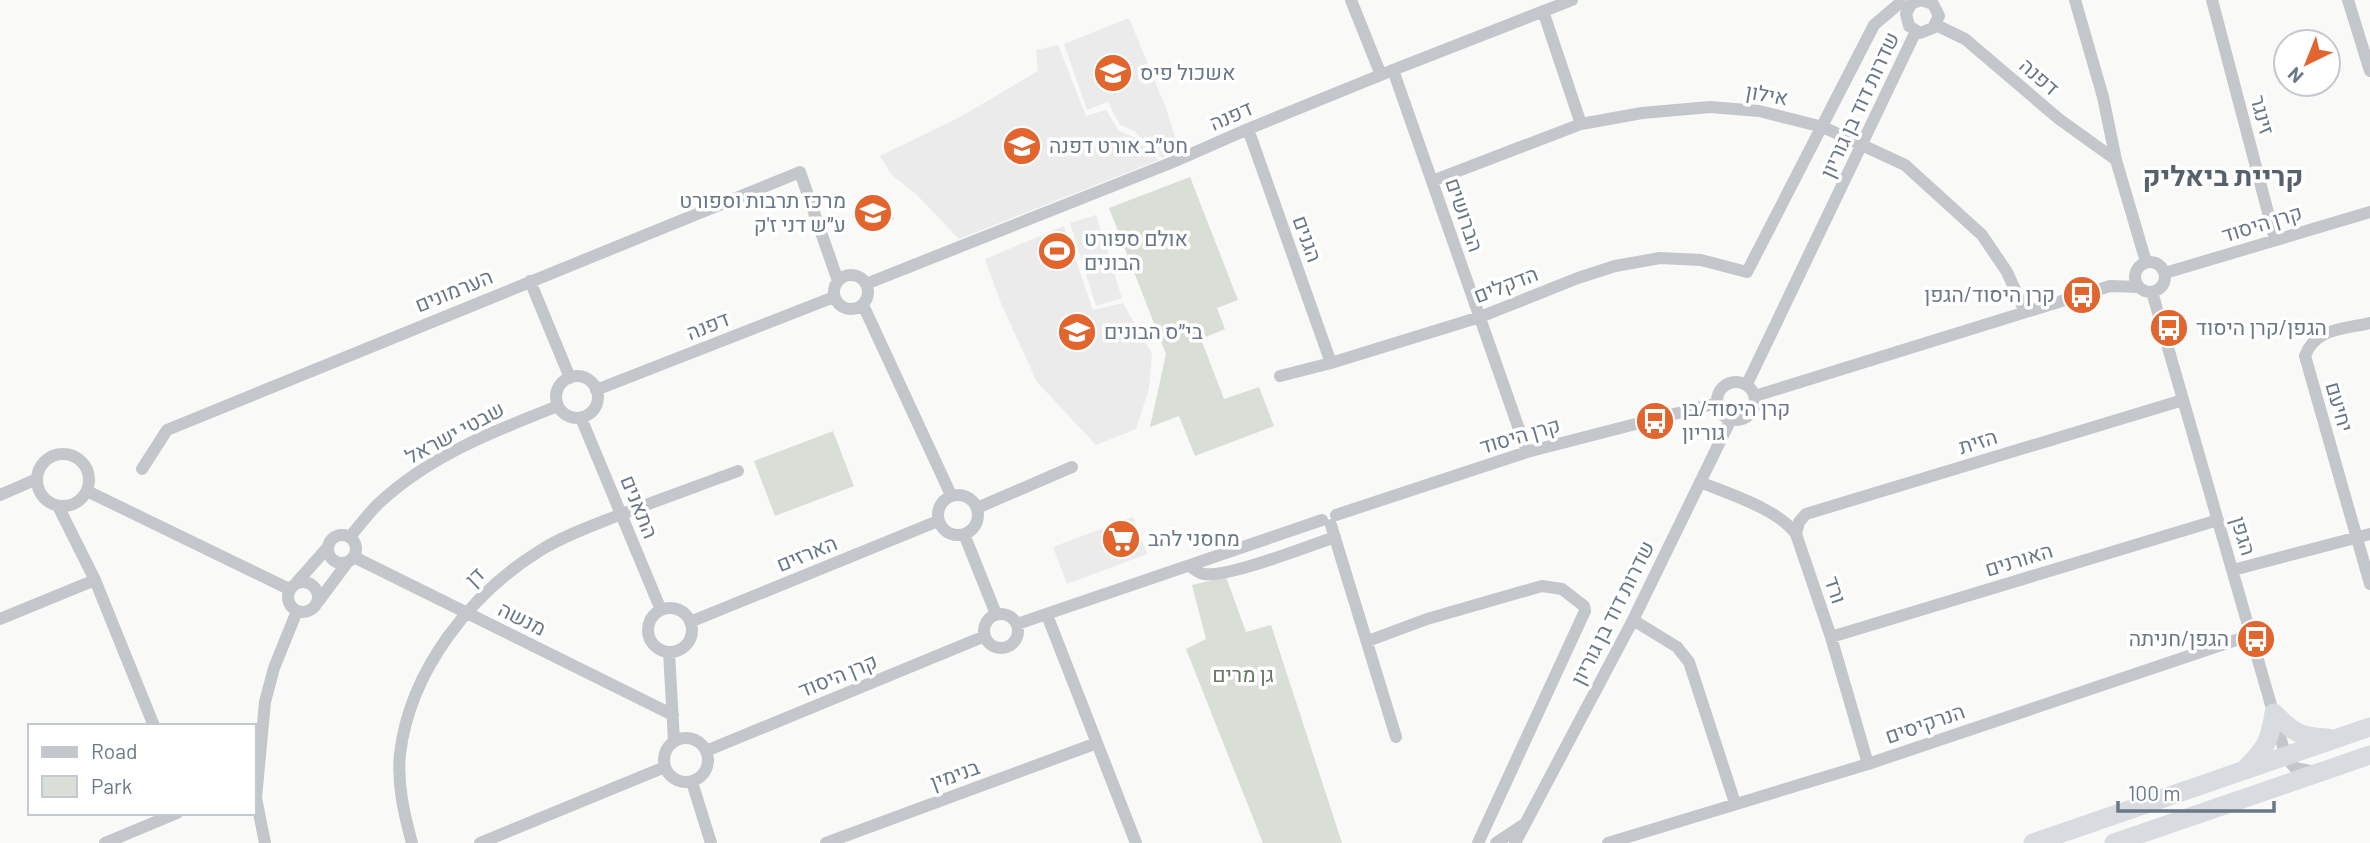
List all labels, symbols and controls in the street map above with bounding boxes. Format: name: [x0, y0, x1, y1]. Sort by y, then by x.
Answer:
street label: שדרות דוד בן גוריון: [1814, 27, 1903, 181]
north arrow: [2272, 28, 2342, 98]
school or university icon: אשכול פיס: [1092, 52, 1134, 94]
street label: דפנה: [2015, 52, 2065, 100]
place label: אשכול פיס: [1140, 59, 1236, 84]
text: N: [2283, 63, 2308, 89]
street label: אילון: [1744, 77, 1791, 110]
street label: זינגר: [2246, 92, 2281, 137]
street label: דפנה: [1205, 94, 1256, 135]
school or university icon: חט״ב אורט דפנה: [1001, 125, 1043, 167]
place label: חט״ב אורט דפנה: [1049, 132, 1188, 157]
district label: קריית ביאליק: [2142, 158, 2304, 192]
street label: הברושים: [1441, 174, 1490, 255]
place label: מרכז תרבות וספורט ע״ש דני ז'ק: [679, 187, 846, 236]
school or university icon: מרכז תרבות וספורט ע״ש דני ז'ק: [852, 192, 894, 234]
street label: קרן היסוד: [2218, 199, 2305, 247]
street label: הגנים: [1288, 212, 1328, 265]
place label: אולם ספורט הבונים: [1084, 225, 1188, 274]
sports icon: אולם ספורט הבונים: [1036, 230, 1078, 272]
street label: הדקלים: [1470, 260, 1541, 307]
street label: הערמונים: [411, 263, 496, 316]
bus stop icon: קרן היסוד/הגפן: [2061, 274, 2103, 316]
place label: קרן היסוד/הגפן: [1924, 281, 2055, 306]
street label: דפנה: [682, 305, 733, 344]
bus stop icon: הגפן/קרן היסוד: [2148, 307, 2190, 349]
school or university icon: בי״ס הבונים: [1056, 311, 1098, 353]
place label: הגפן/קרן היסוד: [2196, 314, 2327, 339]
place label: בי״ס הבונים: [1104, 318, 1203, 343]
street label: יחיעם: [2321, 379, 2359, 435]
street label: שבטי ישראל: [400, 395, 508, 468]
place label: קרן היסוד/בן גוריון: [1682, 395, 1790, 444]
bus stop icon: קרן היסוד/בן גוריון: [1634, 400, 1676, 442]
street label: קרן היסוד: [1476, 411, 1563, 458]
street label: הזית: [1955, 423, 2000, 458]
street label: התאנים: [616, 471, 664, 542]
street label: הגפן: [2227, 513, 2262, 558]
supermarket icon: מחסני להב: [1100, 518, 1142, 560]
place label: מחסני להב: [1148, 525, 1240, 550]
street label: הארזים: [772, 529, 840, 576]
street label: שדרות דוד בן גוריון: [1565, 536, 1659, 688]
street label: האורנים: [1982, 536, 2055, 581]
street label: דן: [459, 561, 489, 591]
street label: ורד: [1820, 572, 1853, 607]
street label: מנשה: [495, 595, 551, 640]
bus stop icon: הגפן/חניתה: [2235, 618, 2277, 660]
place label: הגפן/חניתה: [2129, 625, 2229, 650]
street label: קרן היסוד: [794, 648, 881, 702]
park label: גן מרים: [1212, 661, 1274, 686]
street label: הנרקיסים: [1881, 697, 1968, 748]
legend: [28, 724, 256, 815]
text: Road: [91, 738, 137, 763]
street label: בנימין: [926, 753, 983, 794]
scale bar: [2118, 770, 2274, 814]
text: Park: [91, 773, 132, 798]
text: 100 m: [2128, 780, 2181, 805]

